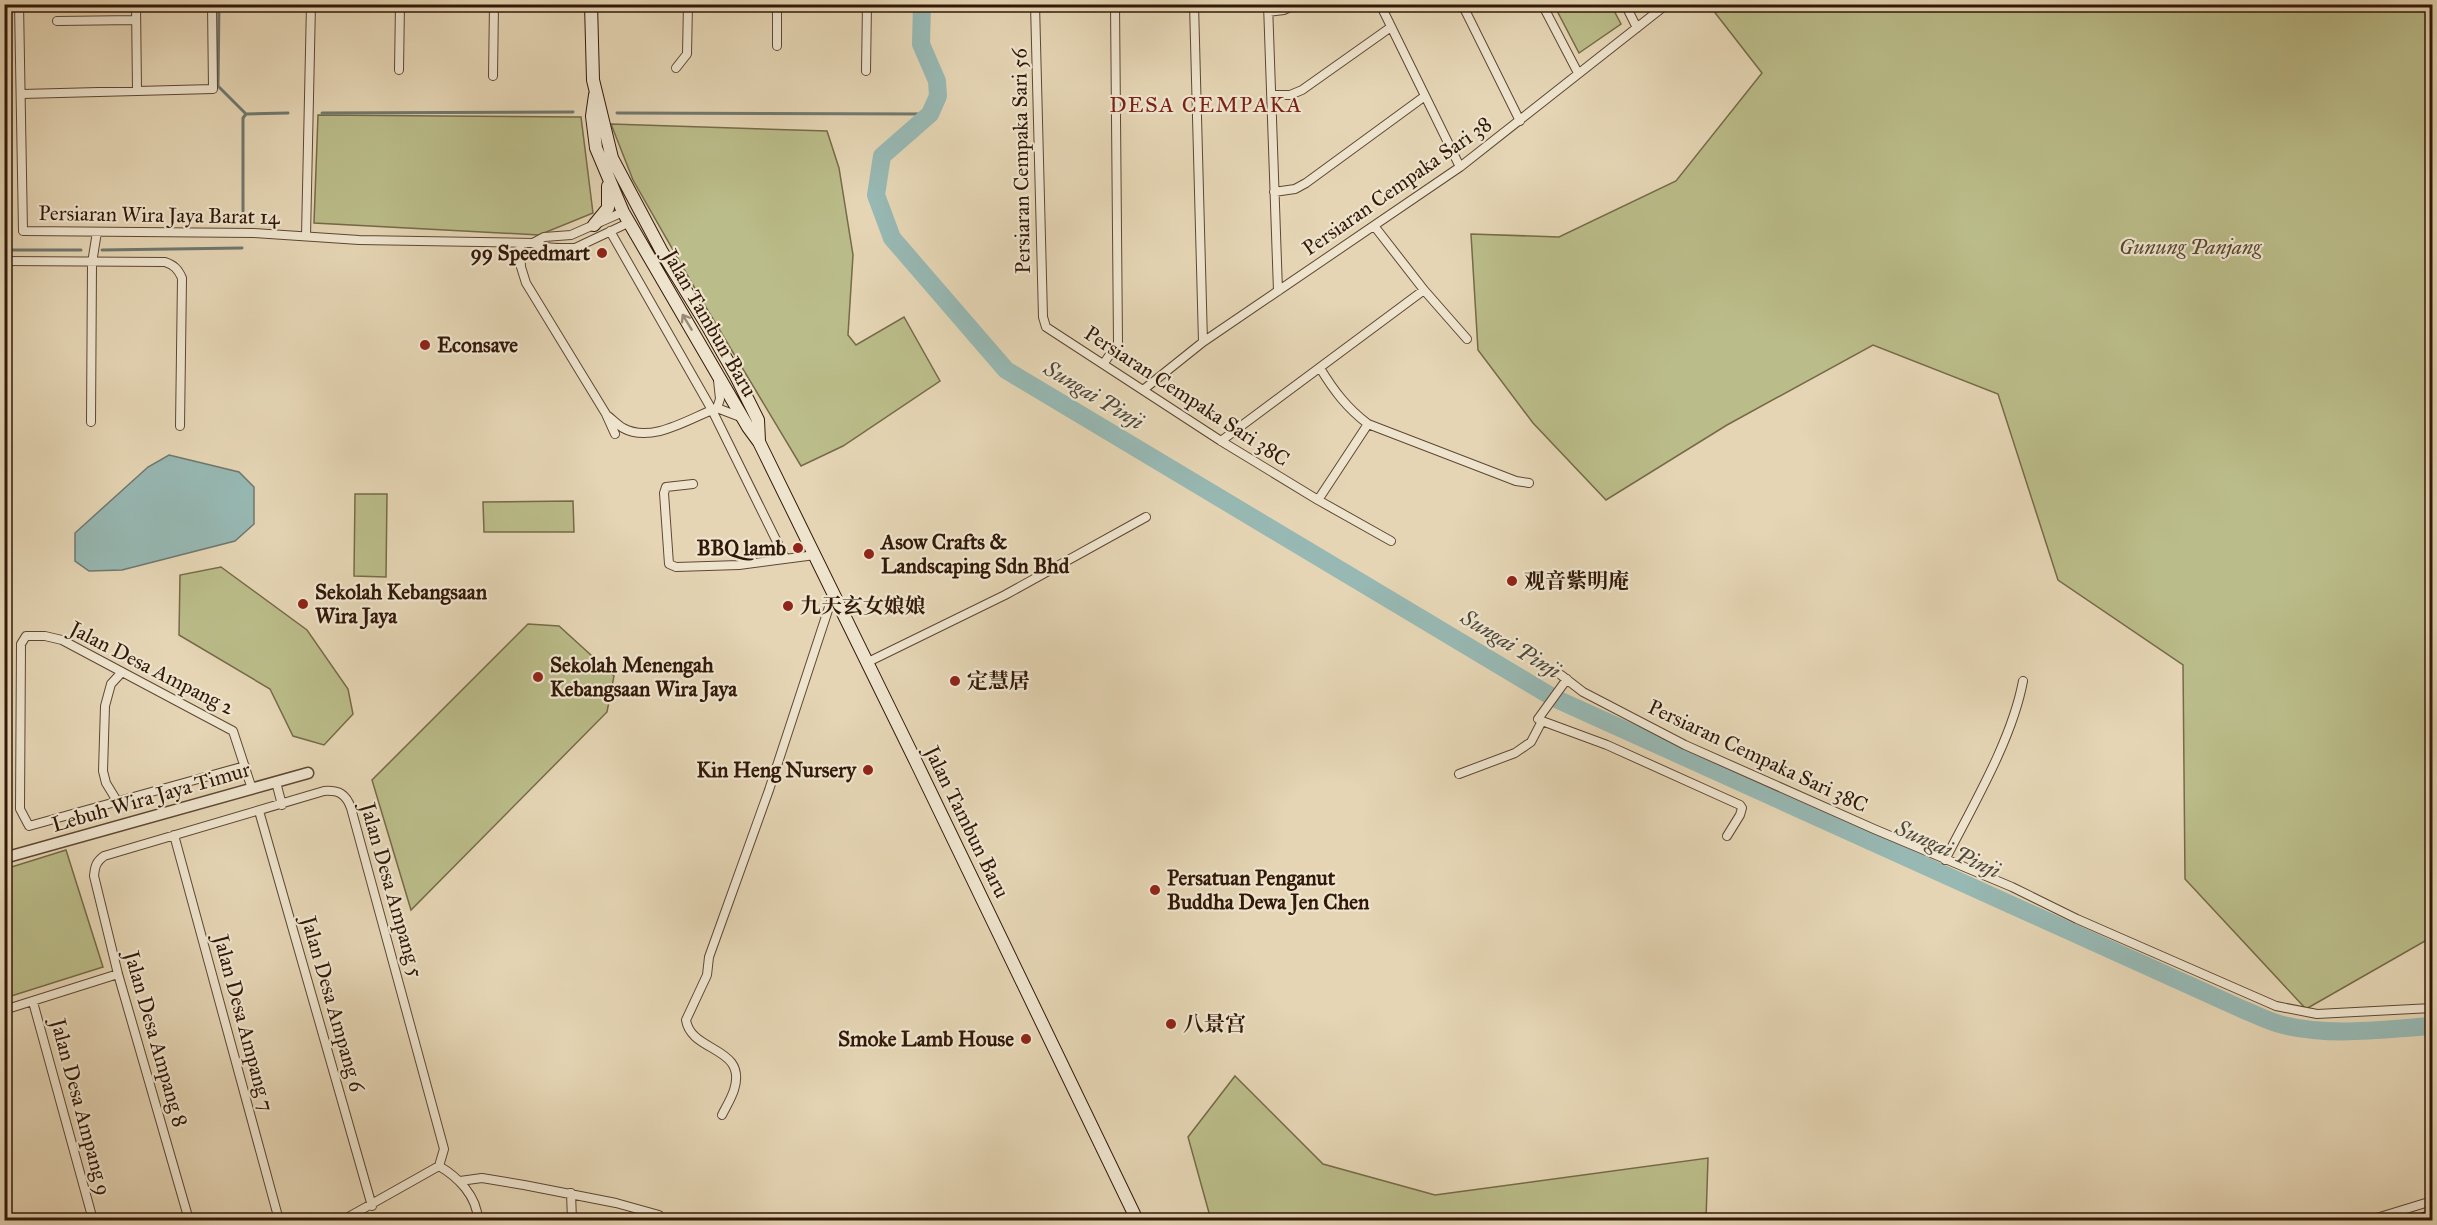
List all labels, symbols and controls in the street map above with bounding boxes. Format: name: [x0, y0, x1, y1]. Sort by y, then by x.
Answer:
street label: Persiaran Cempaka Sari 56: [1006, 47, 1036, 274]
district label: DESA CEMPAKA: [1109, 91, 1303, 118]
street label: Persiaran Cempaka Sari 38: [1297, 111, 1497, 261]
street label: Persiaran Wira Jaya Barat 14: [38, 200, 281, 230]
park label: Gunung Panjang: [2119, 234, 2262, 260]
place label: 99 Speedmart: [470, 240, 591, 266]
street label: Jalan Tambun Baru: [656, 243, 763, 401]
marker: 99 Speedmart: [595, 246, 609, 260]
one-way arrow: [681, 314, 693, 331]
street label: Persiaran Cempaka Sari 38C: [1080, 320, 1294, 472]
place label: Econsave: [437, 332, 518, 358]
marker: Econsave: [418, 338, 432, 352]
water label: Sungai Pinji: [1038, 354, 1149, 436]
place label: Asow Crafts & Landscaping Sdn Bhd: [879, 529, 1070, 579]
place label: BBQ lamb: [697, 535, 786, 561]
marker: BBQ lamb: [791, 541, 805, 555]
marker: Asow Crafts & Landscaping Sdn Bhd: [862, 547, 876, 561]
place label: 观音紫明庵: [1524, 568, 1629, 594]
marker: 观音紫明庵: [1505, 574, 1519, 588]
place label: Sekolah Kebangsaan Wira Jaya: [315, 579, 488, 630]
place label: 九天玄女娘娘: [800, 593, 926, 619]
marker: Sekolah Kebangsaan Wira Jaya: [296, 597, 310, 611]
marker: 九天玄女娘娘: [781, 599, 795, 613]
water label: Sungai Pinji: [1455, 603, 1566, 685]
street label: Jalan Desa Ampang 2: [64, 614, 239, 721]
place label: Sekolah Menengah Kebangsaan Wira Jaya: [550, 652, 738, 703]
place label: 定慧居: [967, 668, 1030, 694]
marker: Sekolah Menengah Kebangsaan Wira Jaya: [531, 670, 545, 684]
marker: 定慧居: [948, 674, 962, 688]
street label: Persiaran Cempaka Sari 38C: [1644, 694, 1872, 818]
street label: Jalan Tambun Baru: [918, 740, 1015, 902]
street label: Lebuh Wira Jaya Timur: [49, 756, 253, 838]
place label: Kin Heng Nursery: [696, 757, 857, 783]
marker: Kin Heng Nursery: [861, 763, 875, 777]
street label: Jalan Desa Ampang 5: [354, 798, 429, 980]
water label: Sungai Pinji: [1890, 814, 2005, 884]
place label: Persatuan Penganut Buddha Dewa Jen Chen: [1167, 865, 1370, 916]
marker: Persatuan Penganut Buddha Dewa Jen Chen: [1148, 883, 1162, 897]
street label: Jalan Desa Ampang 6: [295, 911, 371, 1096]
street label: Jalan Desa Ampang 7: [207, 930, 280, 1114]
street label: Jalan Desa Ampang 8: [118, 946, 194, 1130]
place label: 八景宫: [1183, 1011, 1246, 1037]
street label: Jalan Desa Ampang 9: [44, 1014, 117, 1198]
marker: 八景宫: [1164, 1017, 1178, 1031]
place label: Smoke Lamb House: [838, 1026, 1014, 1052]
marker: Smoke Lamb House: [1019, 1032, 1033, 1046]

